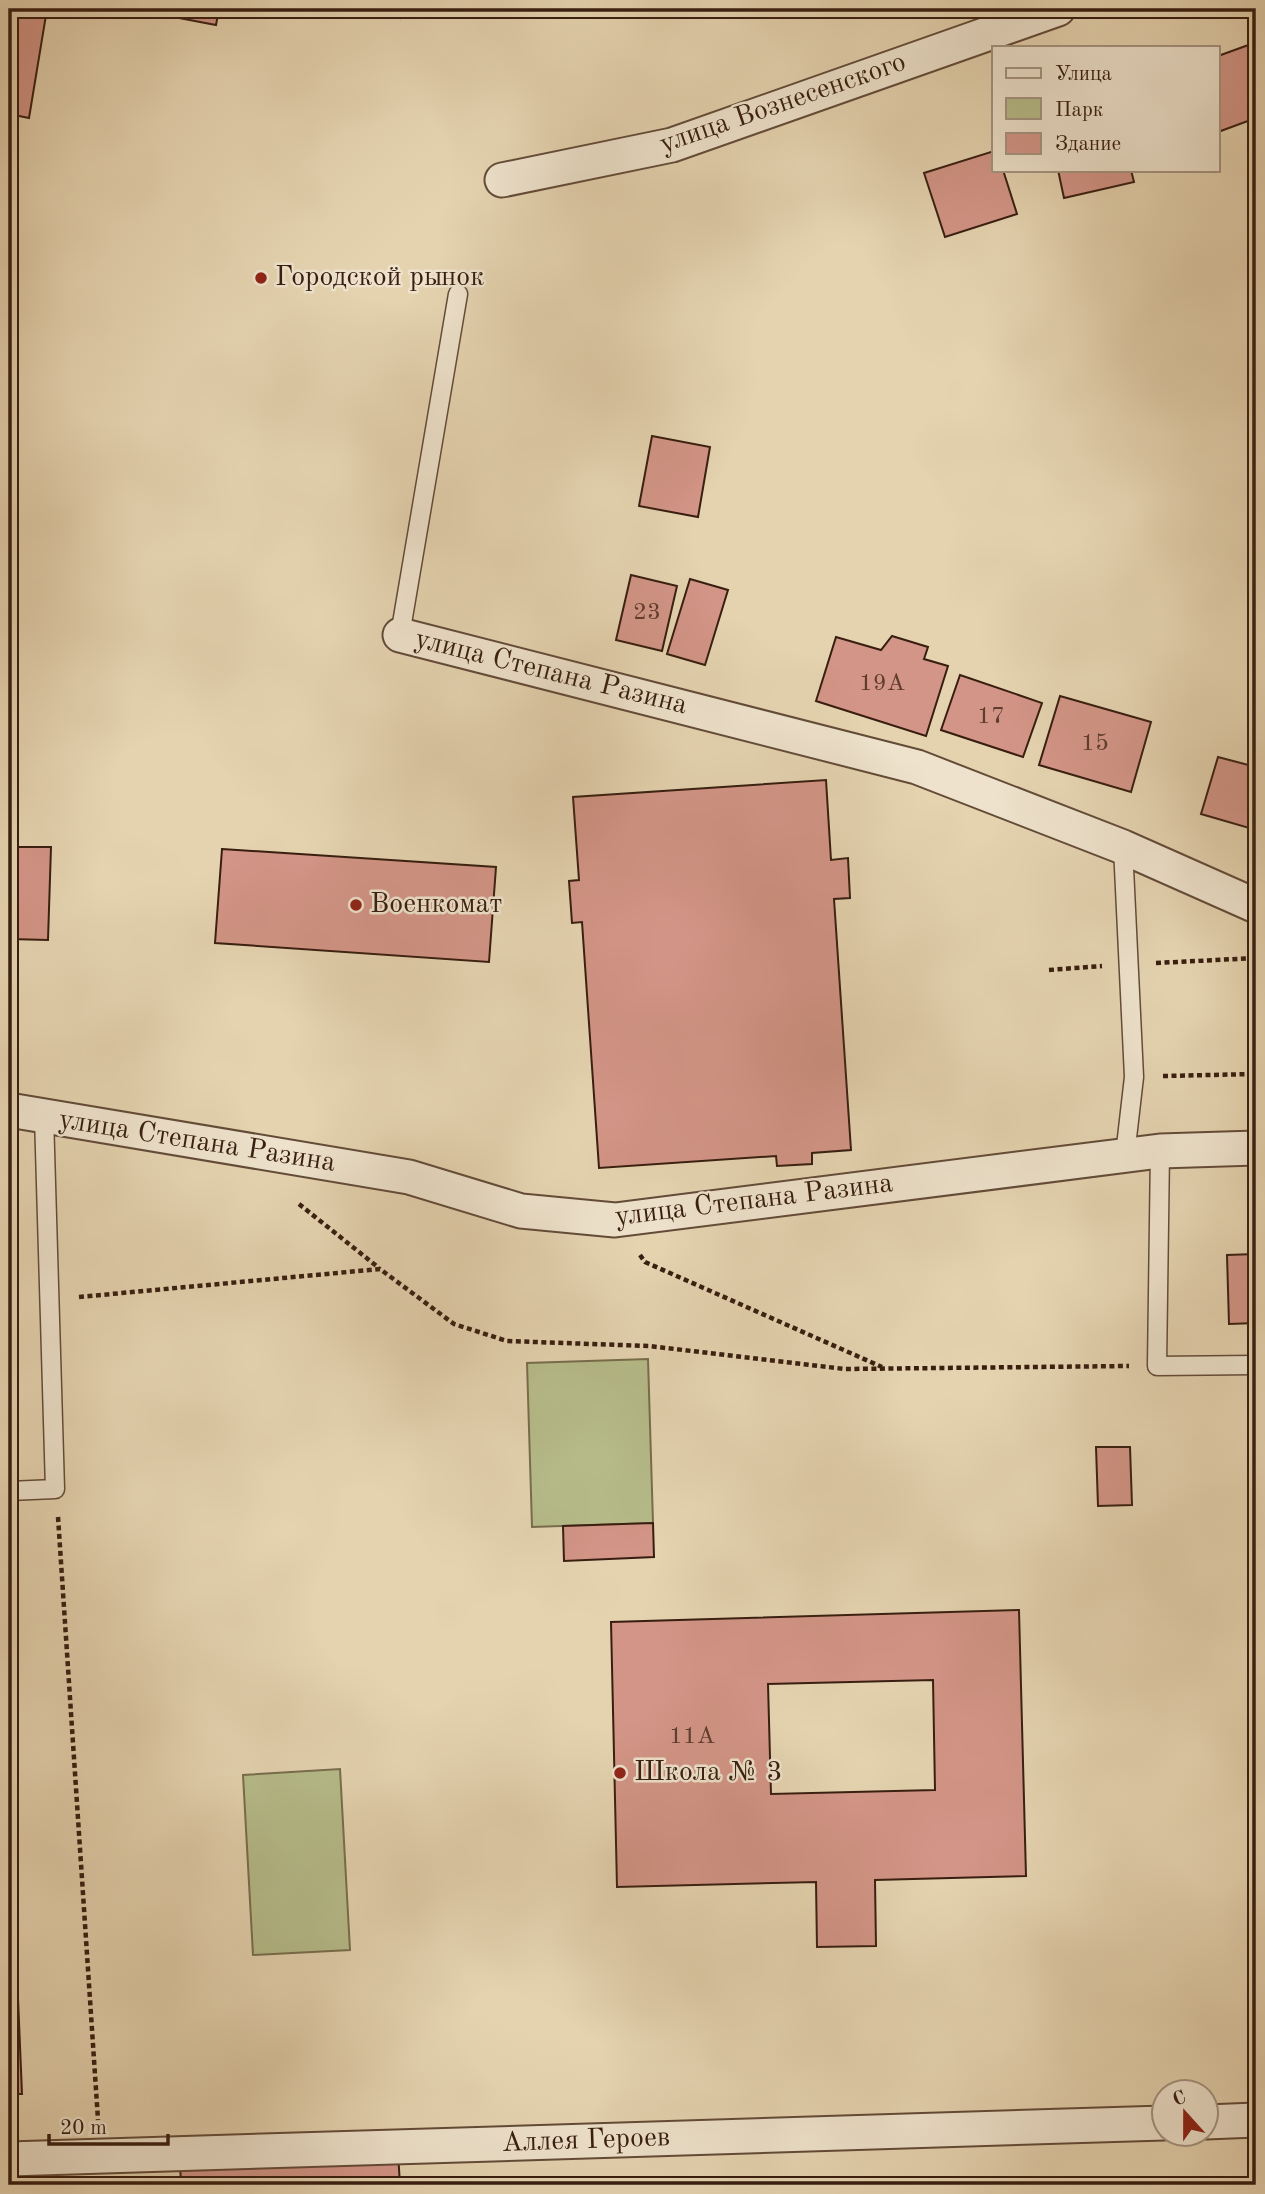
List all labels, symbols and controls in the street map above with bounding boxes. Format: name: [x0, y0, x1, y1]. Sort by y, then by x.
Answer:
legend: [992, 46, 1220, 172]
street label: улица Вознесенского: [656, 49, 910, 159]
text: Улица: [1055, 64, 1112, 85]
text: Парк: [1055, 100, 1104, 121]
text: Здание: [1055, 134, 1121, 155]
place label: Городской рынок: [275, 264, 484, 292]
marker: Городской рынок: [253, 270, 269, 286]
house number: 23: [633, 601, 661, 625]
street label: улица Степана Разина: [412, 626, 690, 720]
house number: 19А: [859, 672, 905, 696]
house number: 17: [977, 705, 1005, 729]
house number: 15: [1081, 732, 1109, 756]
place label: Военкомат: [370, 891, 503, 919]
marker: Военкомат: [348, 897, 364, 913]
street label: улица Степана Разина: [57, 1106, 338, 1178]
street label: улица Степана Разина: [613, 1170, 895, 1232]
house number: 11А: [669, 1725, 715, 1749]
place label: Школа № 3: [634, 1759, 783, 1787]
marker: Школа № 3: [612, 1765, 628, 1781]
north arrow: [1150, 2078, 1220, 2148]
text: С: [1171, 2088, 1189, 2111]
scale bar: [49, 2103, 168, 2147]
text: 20 m: [60, 2118, 107, 2139]
street label: Аллея Героев: [501, 2124, 671, 2158]

